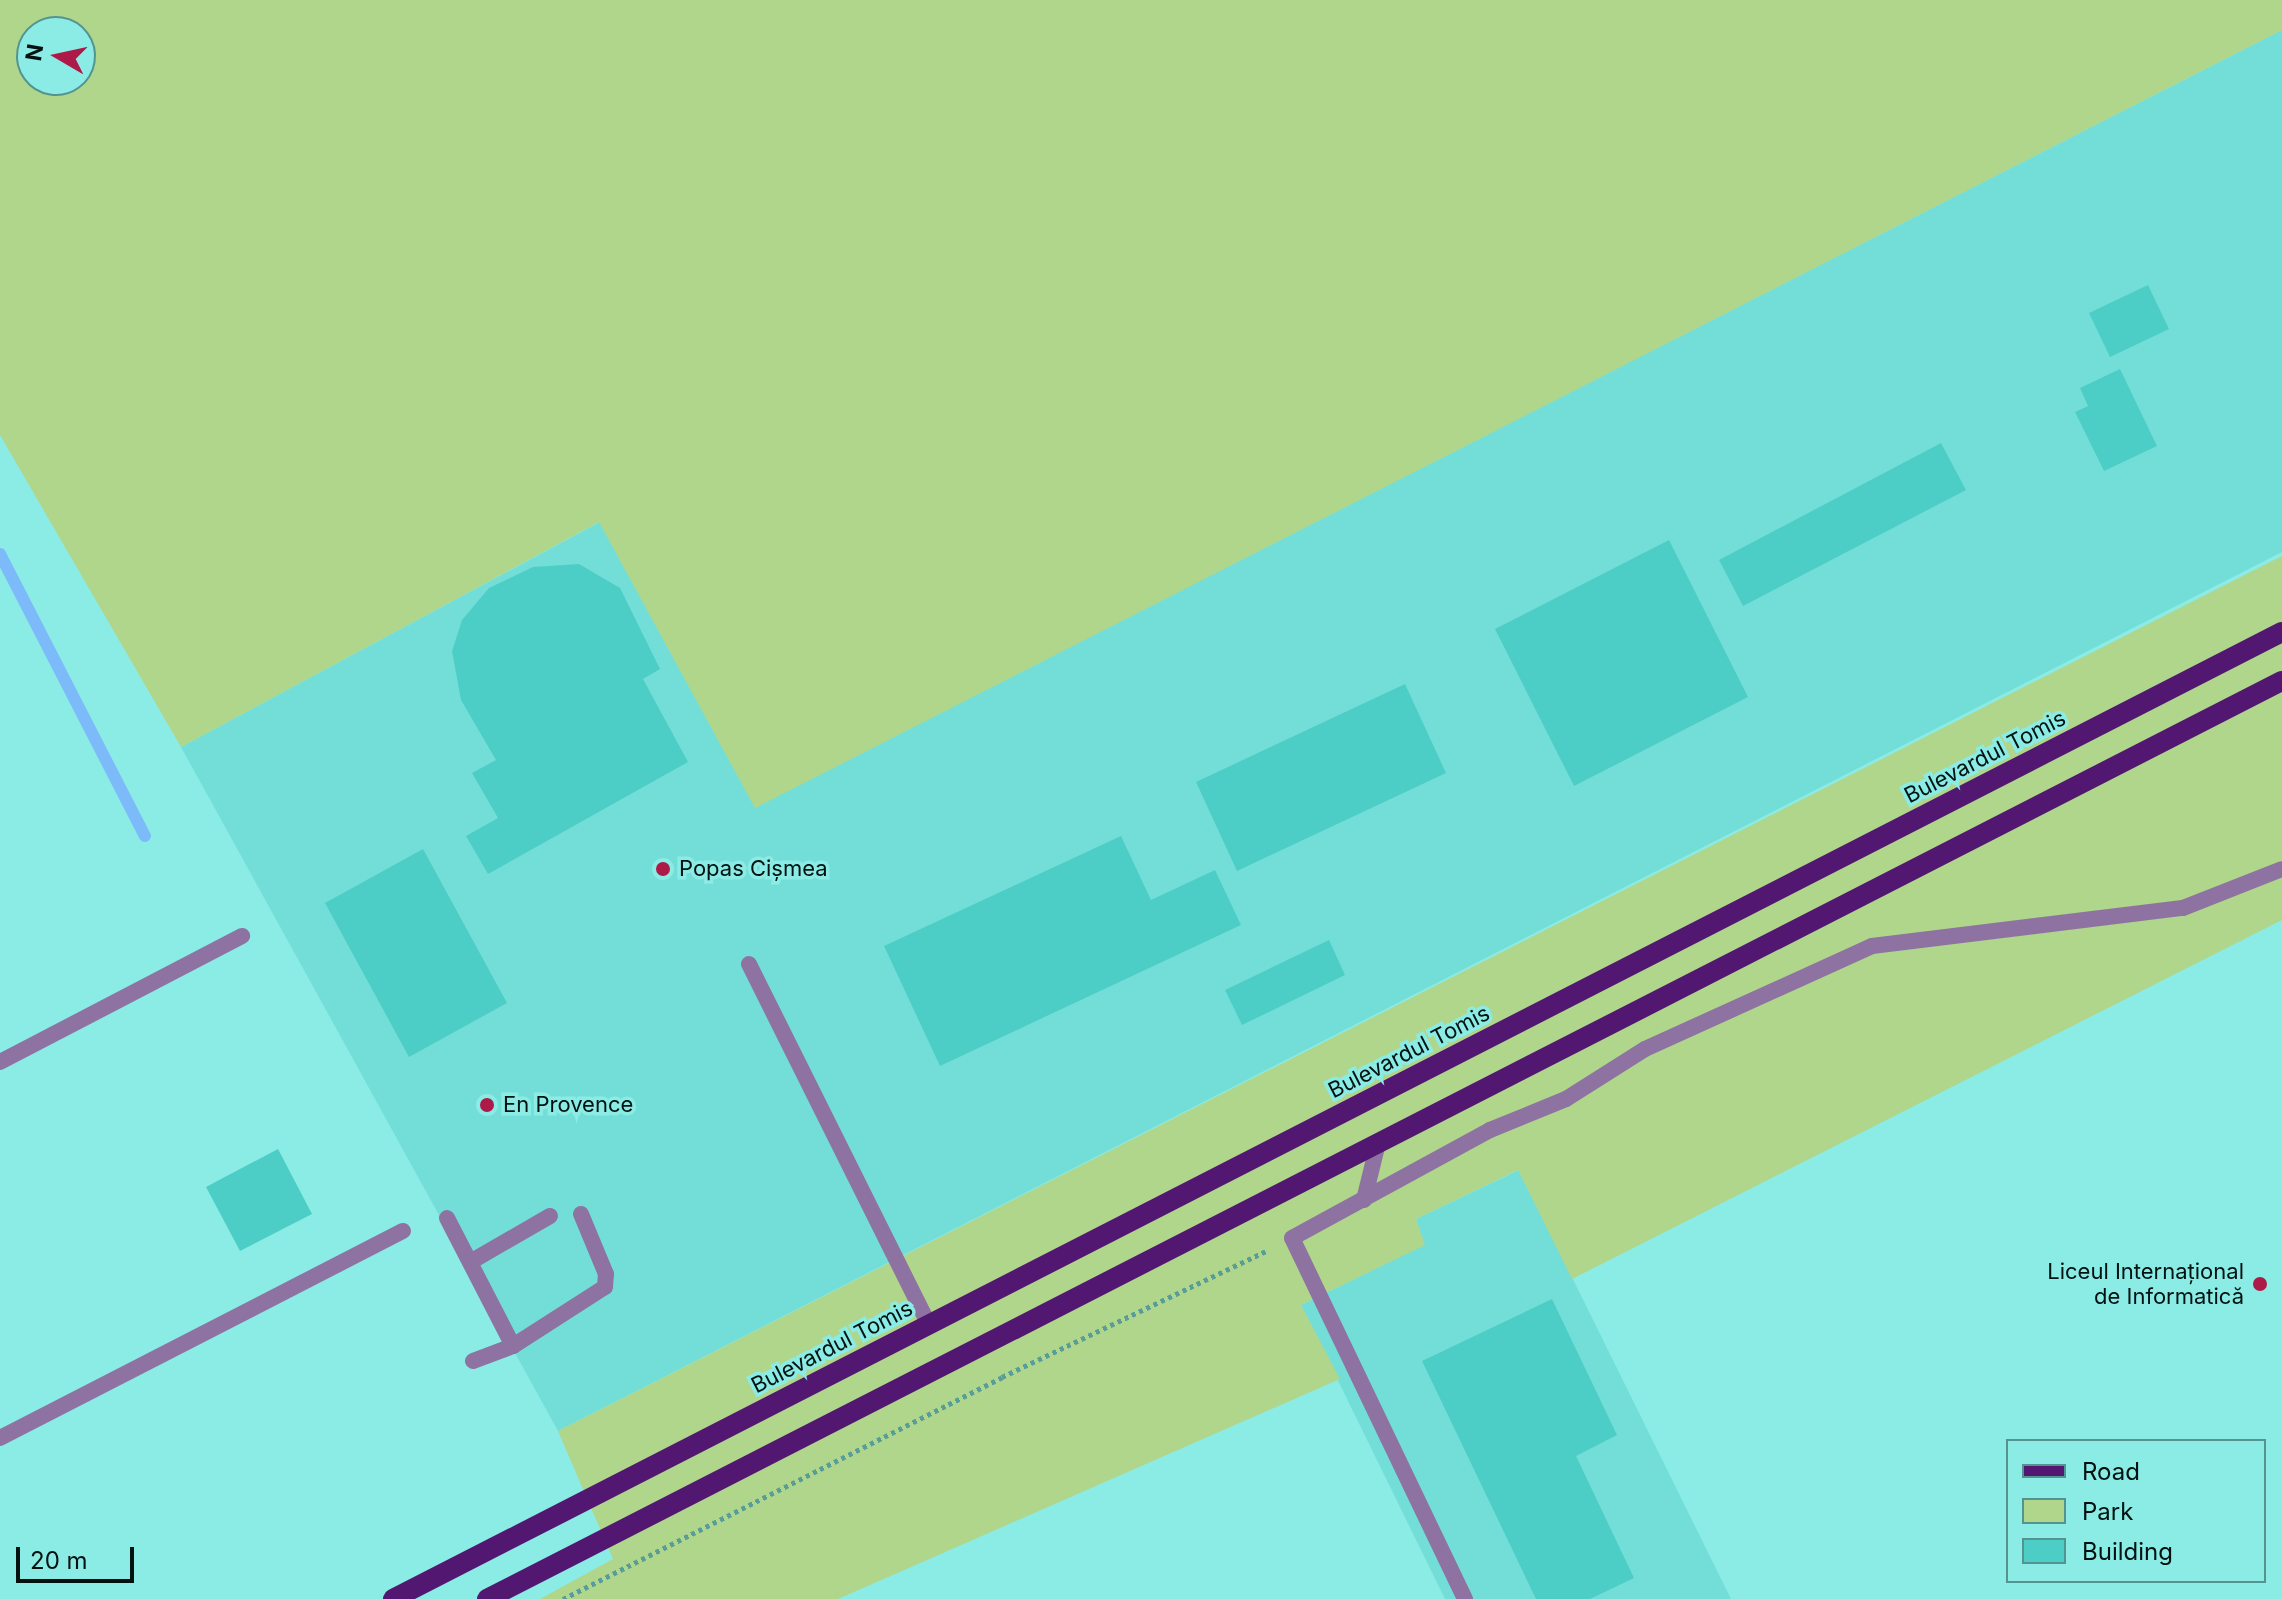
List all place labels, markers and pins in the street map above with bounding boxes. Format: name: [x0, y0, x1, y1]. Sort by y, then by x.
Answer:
place label: Popas Cișmea: [679, 856, 828, 882]
marker: Popas Cișmea: [654, 860, 672, 878]
place label: En Provence: [503, 1092, 633, 1118]
marker: En Provence: [478, 1096, 496, 1114]
place label: Liceul Internațional de Informatică: [2047, 1258, 2244, 1310]
marker: Liceul Internațional de Informatică: [2251, 1275, 2269, 1293]

